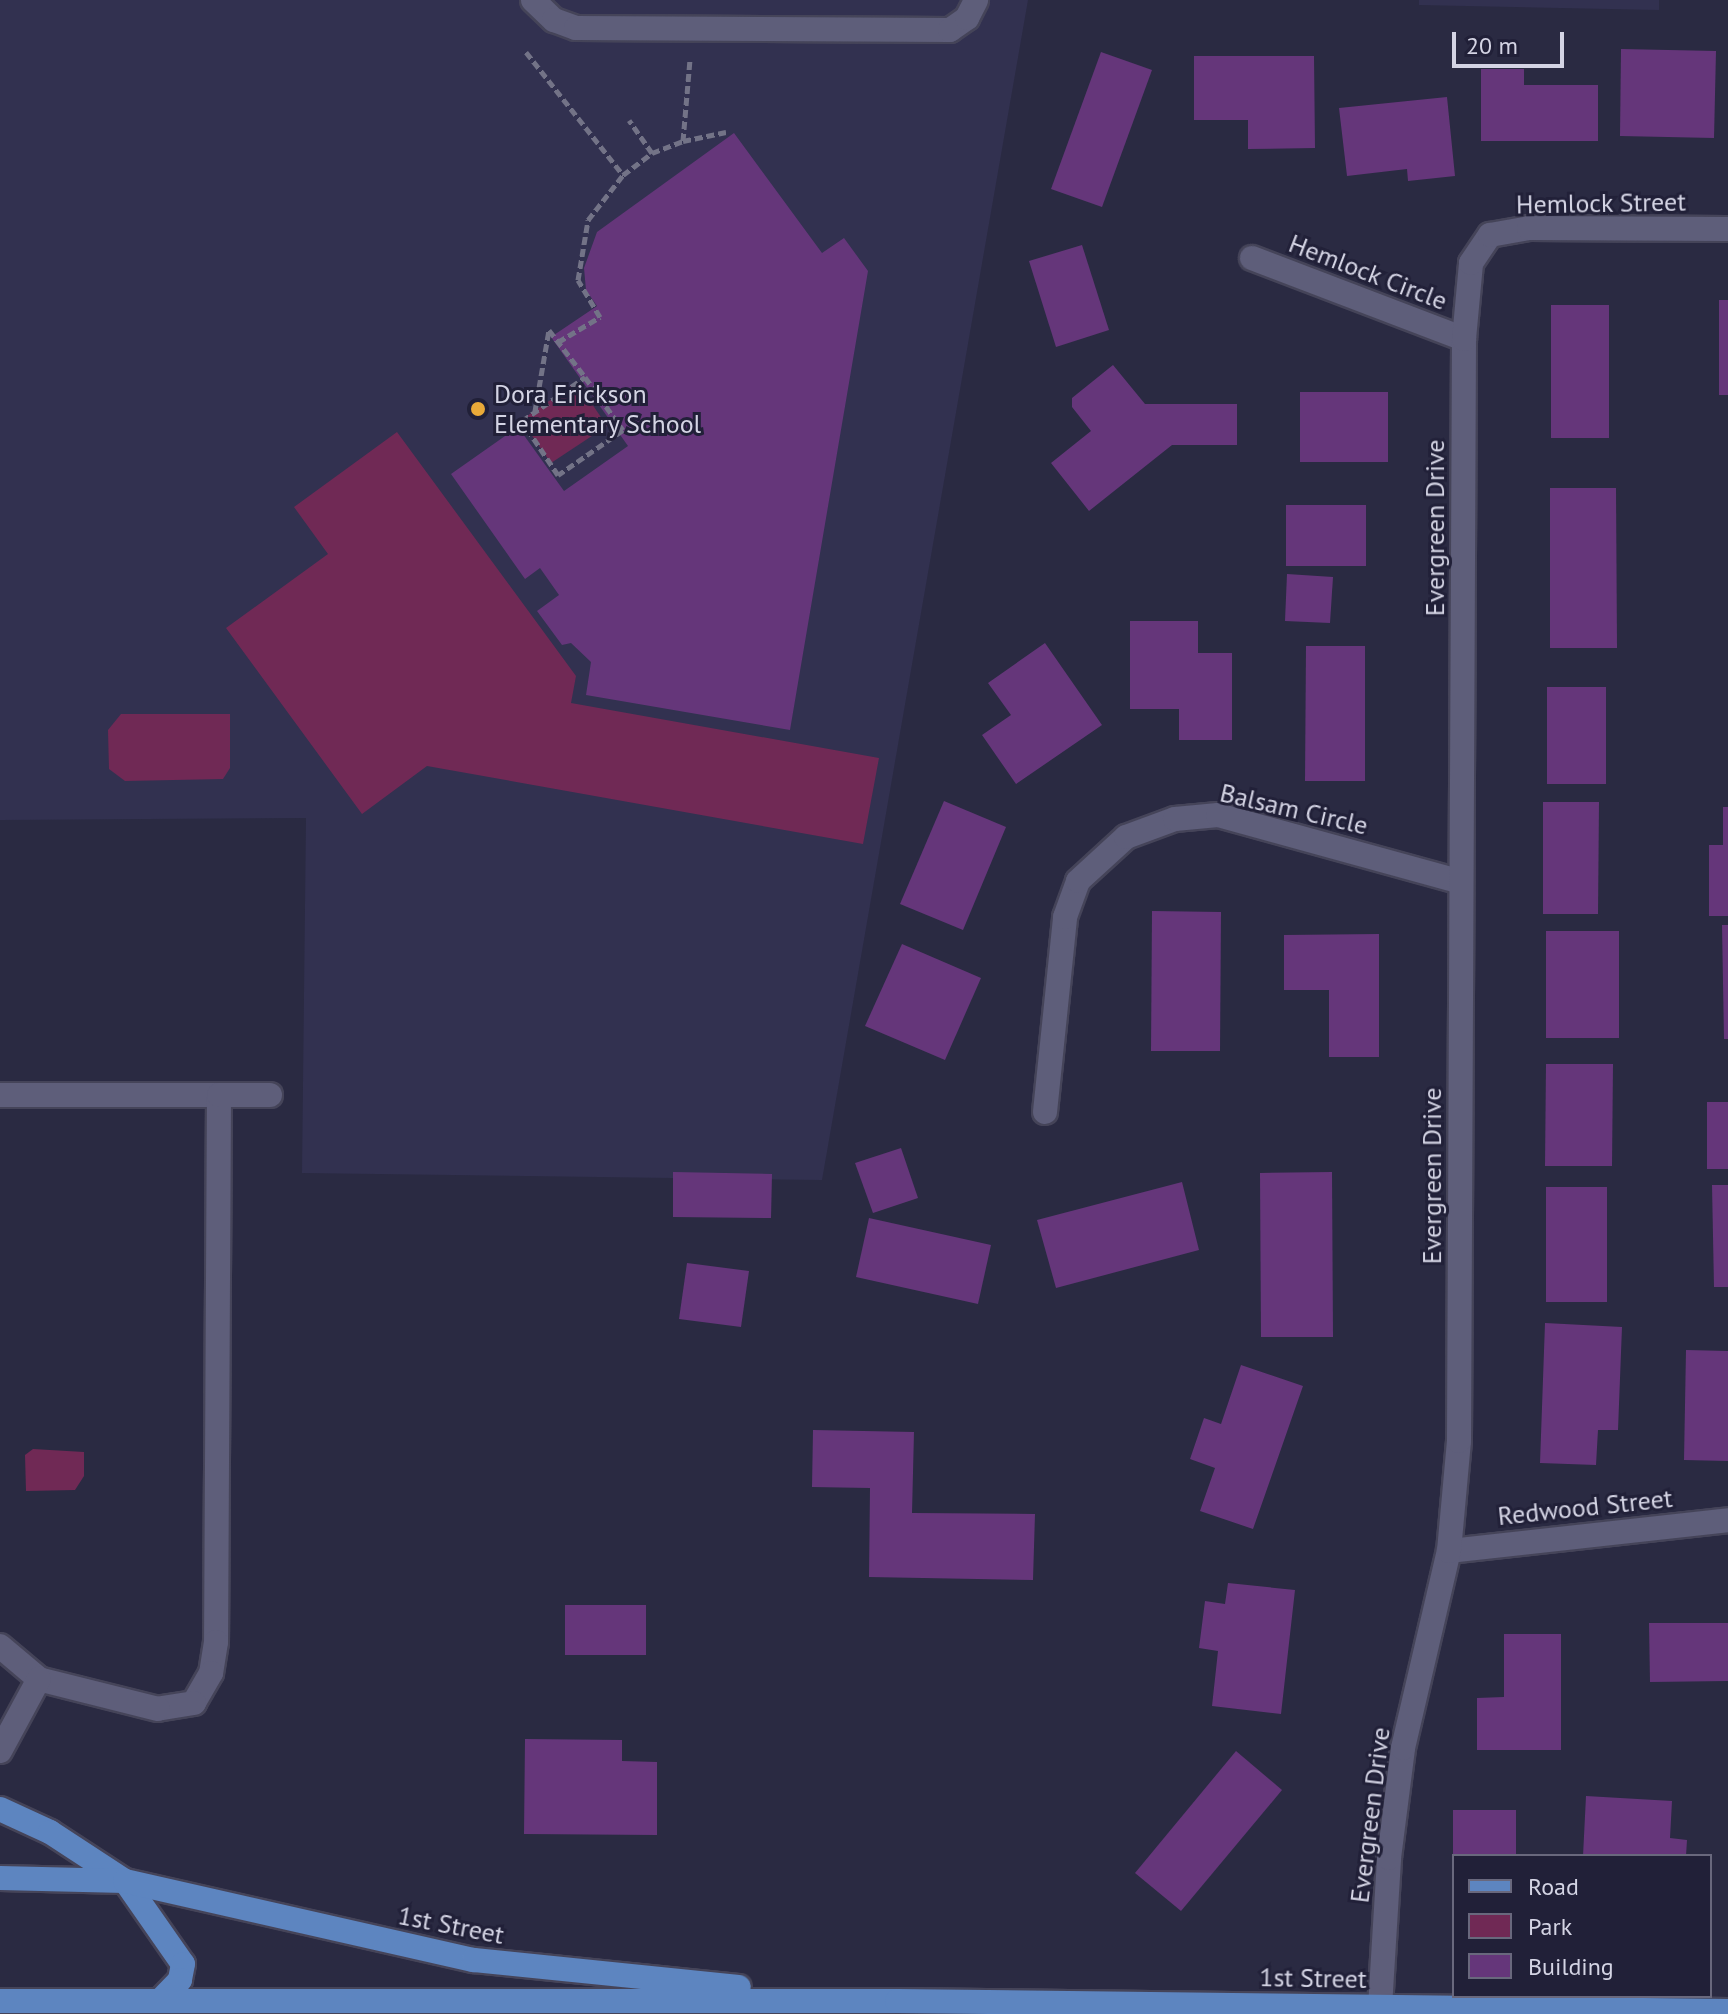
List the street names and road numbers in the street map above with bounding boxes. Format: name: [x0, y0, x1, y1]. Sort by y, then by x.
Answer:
street label: Hemlock Street: [1515, 186, 1687, 220]
street label: Hemlock Circle: [1284, 227, 1452, 317]
street label: Evergreen Drive: [1419, 440, 1451, 616]
street label: Balsam Circle: [1217, 777, 1371, 841]
street label: Evergreen Drive: [1416, 1088, 1448, 1264]
street label: Redwood Street: [1496, 1482, 1674, 1532]
street label: Evergreen Drive: [1344, 1725, 1396, 1905]
street label: 1st Street: [395, 1899, 507, 1951]
street label: 1st Street: [1259, 1961, 1367, 1995]

